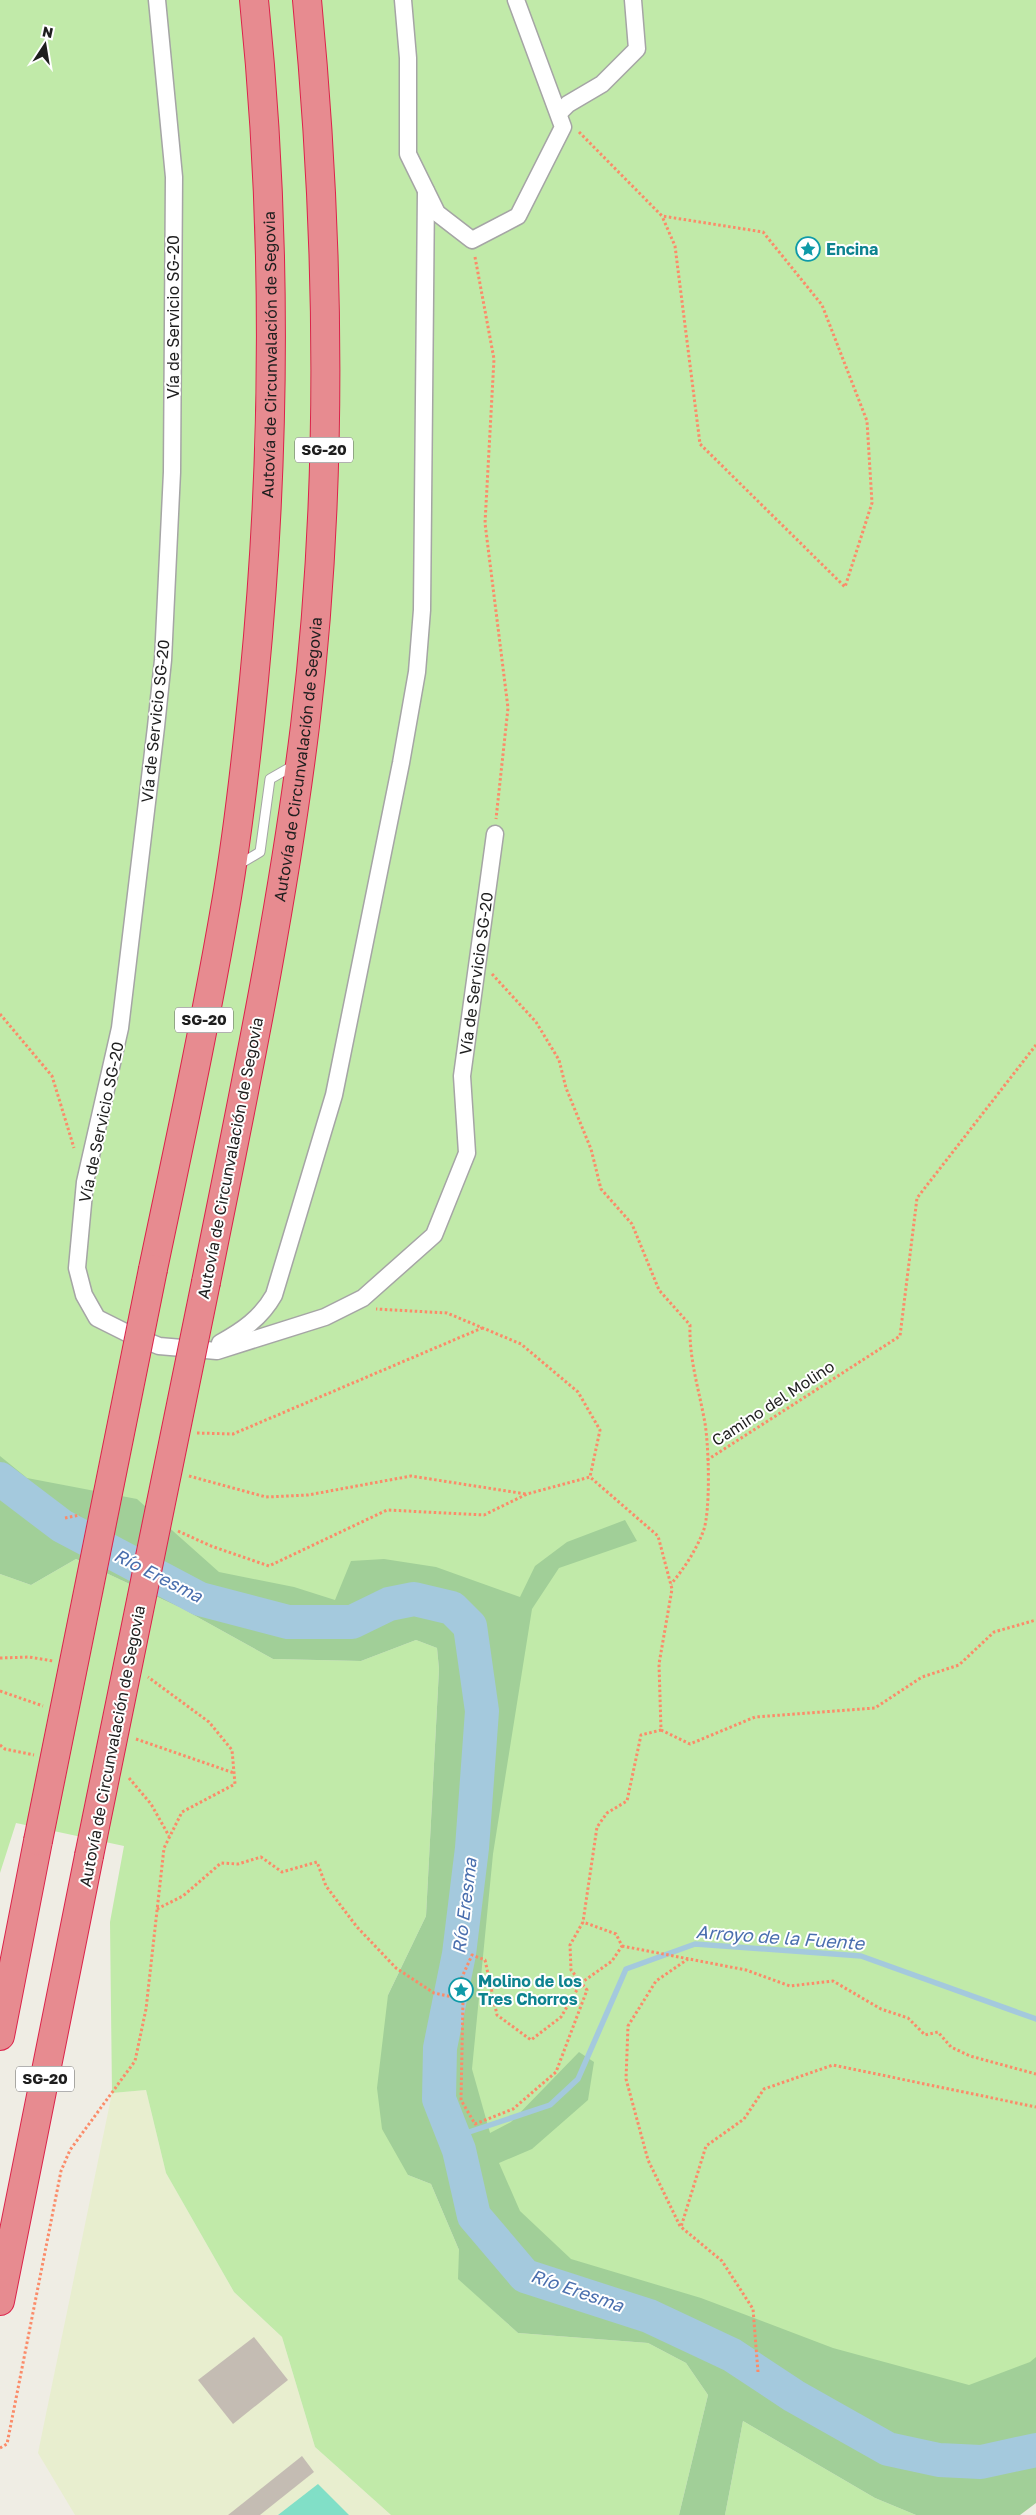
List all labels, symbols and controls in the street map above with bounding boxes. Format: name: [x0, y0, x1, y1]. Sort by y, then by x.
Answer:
north arrow: [20, 20, 70, 70]
text: N: [41, 22, 55, 41]
street label: Autovía de Circunvalación de Segovia: [257, 211, 281, 498]
street label: Vía de Servicio SG-20: [163, 235, 183, 399]
place icon: Encina: [795, 236, 821, 262]
place label: Encina: [826, 239, 878, 259]
road number: SG-20: [295, 438, 353, 462]
street label: Autovía de Circunvalación de Segovia: [269, 616, 326, 903]
street label: Vía de Servicio SG-20: [136, 638, 174, 804]
street label: Vía de Servicio SG-20: [455, 891, 497, 1056]
road number: SG-20: [175, 1008, 233, 1032]
street label: Autovía de Circunvalación de Segovia: [193, 1015, 267, 1301]
street label: Vía de Servicio SG-20: [74, 1040, 128, 1204]
street label: Camino del Molino: [708, 1356, 838, 1450]
water label: Río Eresma: [111, 1543, 207, 1607]
street label: Autovía de Circunvalación de Segovia: [75, 1603, 149, 1889]
water label: Río Eresma: [447, 1856, 481, 1955]
water label: Arroyo de la Fuente: [695, 1920, 866, 1954]
place label: Molino de los Tres Chorros: [478, 1971, 582, 2009]
place icon: Molino de los Tres Chorros: [448, 1977, 474, 2003]
road number: SG-20: [16, 2066, 74, 2092]
water label: Río Eresma: [528, 2264, 627, 2316]

